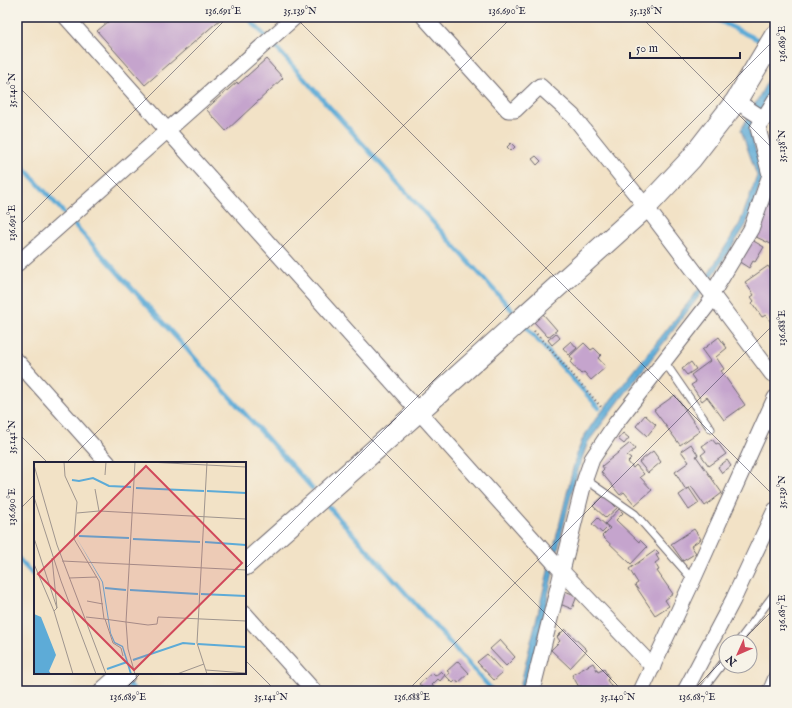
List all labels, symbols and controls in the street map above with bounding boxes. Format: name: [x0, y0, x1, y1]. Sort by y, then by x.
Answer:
text: 136.691°E: [205, 5, 241, 18]
text: 35.139°N: [283, 5, 317, 18]
text: 136.690°E: [488, 5, 526, 18]
text: 35.138°N: [630, 5, 663, 18]
text: 136.689°E: [776, 26, 789, 62]
scale bar: [630, 34, 740, 60]
text: 50 m: [636, 41, 658, 56]
text: 35.140°N: [6, 72, 19, 107]
text: 35.138°N: [776, 129, 789, 162]
text: 136.691°E: [6, 205, 19, 241]
text: 136.688°E: [776, 310, 789, 346]
text: 35.141°N: [6, 420, 19, 454]
inset map: [34, 462, 246, 674]
text: 35.139°N: [776, 475, 789, 509]
text: 136.690°E: [6, 488, 19, 526]
text: 136.687°E: [776, 595, 789, 631]
north arrow: [718, 634, 758, 674]
text: N: [723, 652, 741, 669]
text: 136.689°E: [110, 691, 146, 704]
text: 35.141°N: [254, 691, 288, 704]
text: 136.688°E: [394, 691, 430, 704]
text: 35.140°N: [601, 691, 636, 704]
text: 136.687°E: [679, 691, 715, 704]

